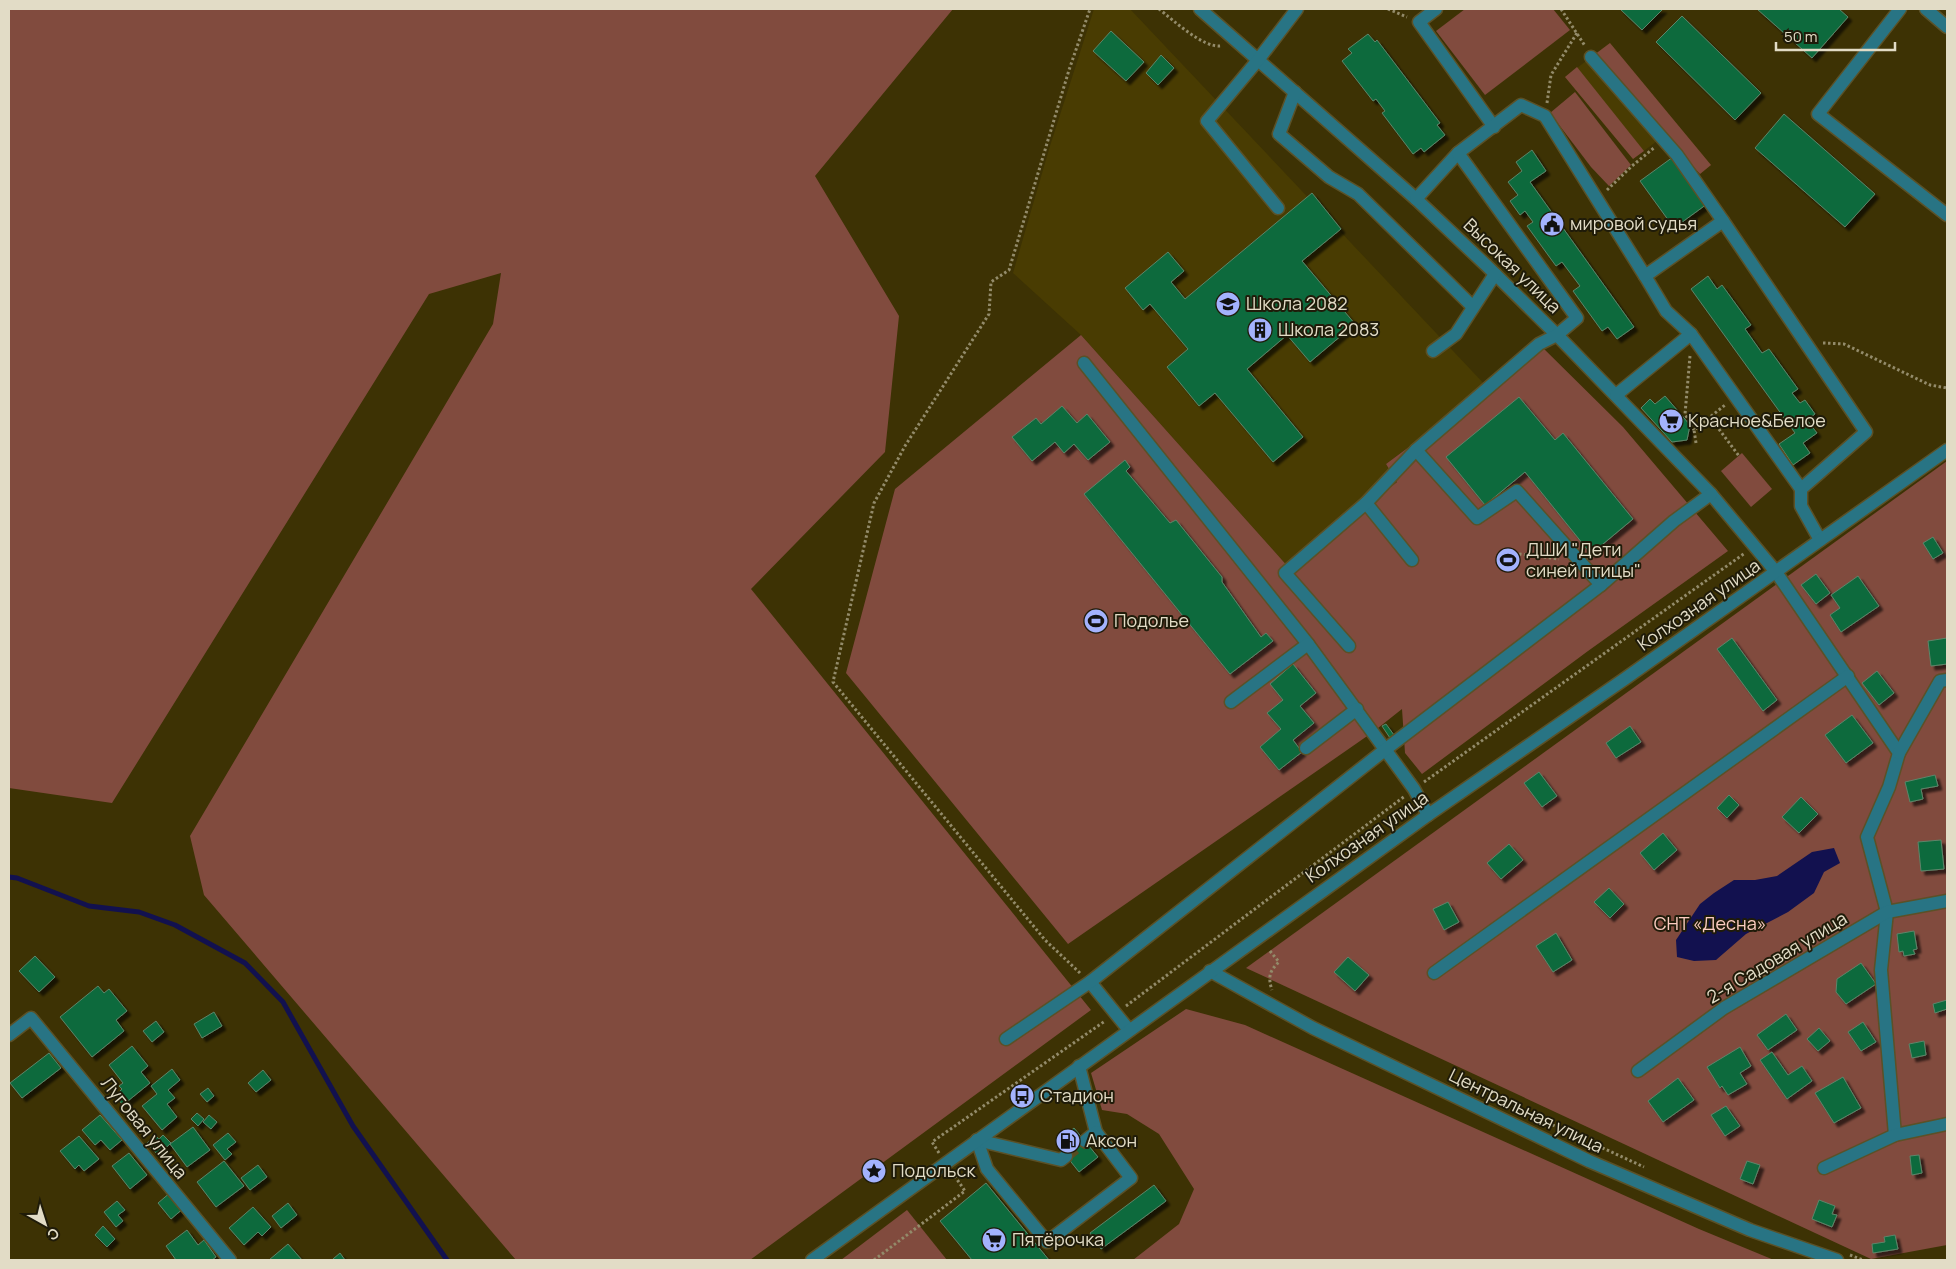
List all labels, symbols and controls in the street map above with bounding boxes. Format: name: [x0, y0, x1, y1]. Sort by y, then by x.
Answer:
scale bar: [1776, 20, 1895, 52]
text: 50 m: [1784, 26, 1818, 47]
public building icon: мировой судья: [1539, 211, 1565, 237]
place label: мировой судья: [1570, 211, 1697, 235]
street label: Высокая улица: [1459, 213, 1567, 318]
school or university icon: Школа 2082: [1215, 291, 1241, 317]
place label: Школа 2082: [1246, 291, 1348, 315]
building icon: Школа 2083: [1247, 317, 1273, 343]
place label: Школа 2083: [1278, 317, 1379, 341]
supermarket icon: Красное&Белое: [1658, 408, 1684, 434]
place label: Красное&Белое: [1688, 408, 1826, 432]
place label: ДШИ "Дети синей птицы": [1526, 537, 1641, 582]
sports icon: ДШИ "Дети синей птицы": [1495, 547, 1521, 573]
street label: Колхозная улица: [1632, 553, 1765, 656]
sports icon: Подолье: [1083, 608, 1109, 634]
place label: Подолье: [1114, 608, 1189, 632]
street label: Колхозная улица: [1300, 785, 1433, 888]
street label: 2-я Садовая улица: [1702, 906, 1851, 1009]
park label: СНТ «Десна»: [1654, 911, 1766, 935]
street label: Центральная улица: [1445, 1062, 1607, 1158]
street label: Луговая улица: [96, 1071, 193, 1183]
bus stop icon: Стадион: [1009, 1083, 1035, 1109]
place label: Стадион: [1040, 1083, 1114, 1107]
fuel station icon: Аксон: [1055, 1128, 1081, 1154]
place label: Аксон: [1086, 1128, 1137, 1152]
place icon: Подольск: [861, 1158, 887, 1184]
place label: Подольск: [892, 1158, 976, 1182]
north arrow: [20, 1199, 70, 1249]
text: С: [43, 1224, 63, 1245]
supermarket icon: Пятёрочка: [981, 1227, 1007, 1253]
place label: Пятёрочка: [1012, 1227, 1104, 1251]

